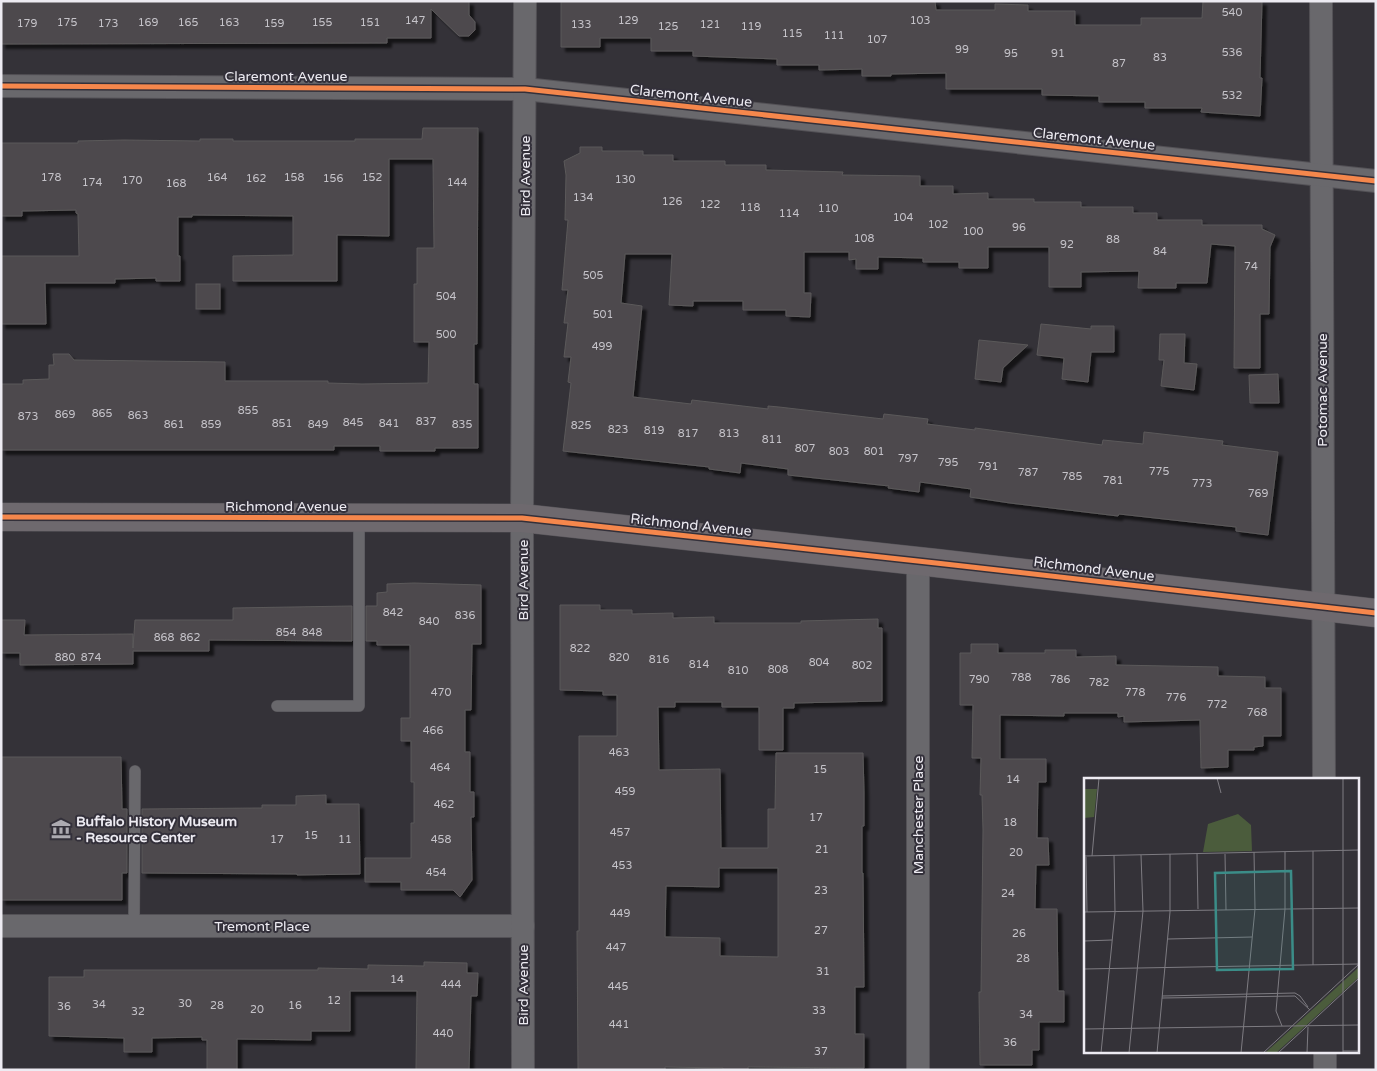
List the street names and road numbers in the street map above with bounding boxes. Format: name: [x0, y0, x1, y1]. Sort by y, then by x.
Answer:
street label: Claremont Avenue: [225, 68, 348, 85]
street label: Claremont Avenue: [629, 81, 753, 111]
street label: Claremont Avenue: [1032, 124, 1156, 154]
street label: Bird Avenue: [517, 136, 534, 216]
street label: Potomac Avenue: [1314, 333, 1331, 447]
street label: Richmond Avenue: [225, 498, 347, 515]
street label: Richmond Avenue: [629, 510, 753, 540]
street label: Bird Avenue: [515, 540, 532, 620]
street label: Richmond Avenue: [1032, 553, 1156, 585]
street label: Manchester Place: [910, 756, 927, 874]
street label: Tremont Place: [214, 918, 310, 935]
street label: Bird Avenue: [515, 945, 532, 1025]

